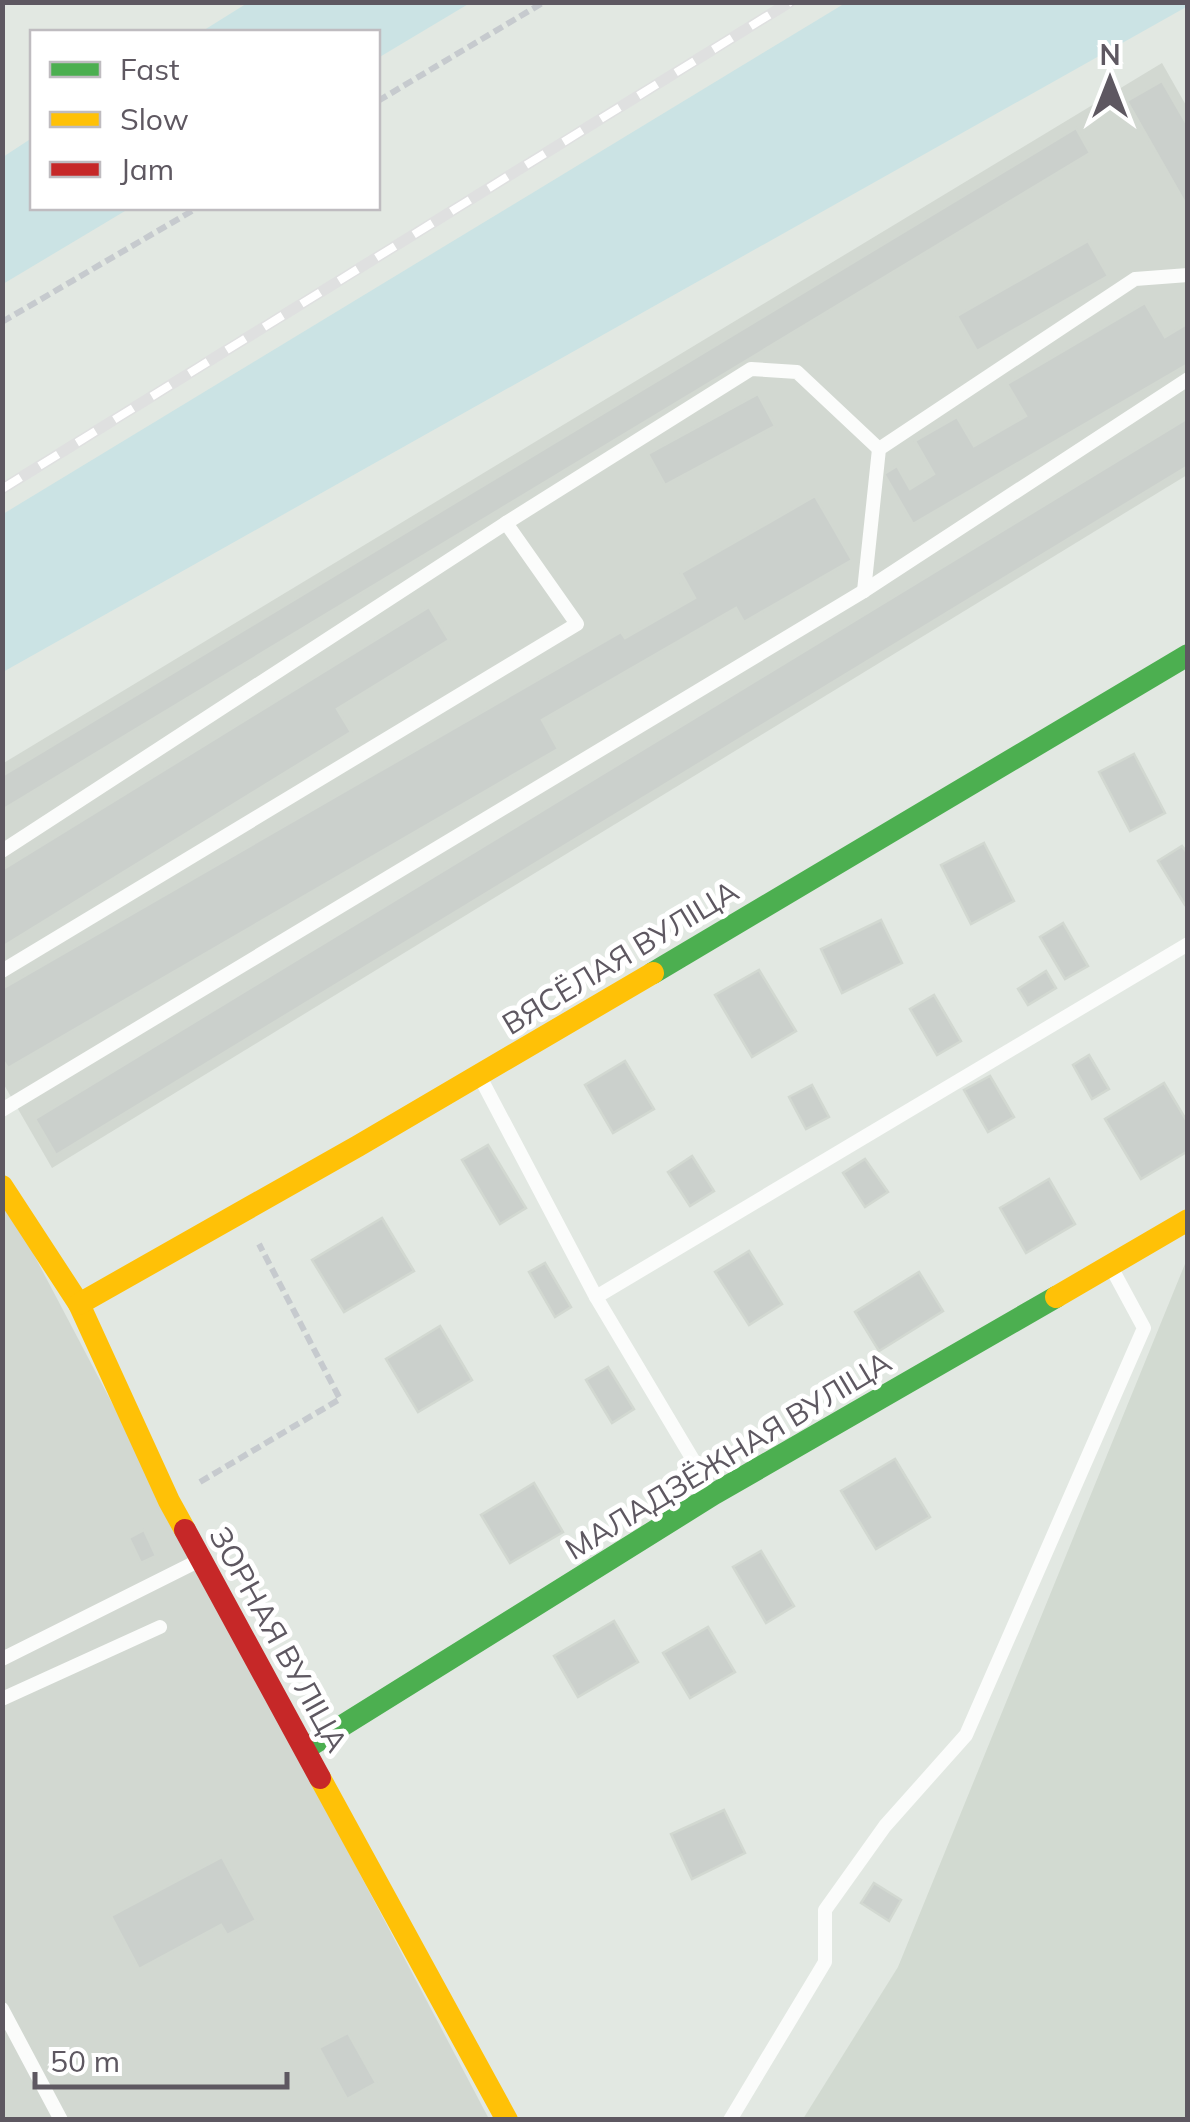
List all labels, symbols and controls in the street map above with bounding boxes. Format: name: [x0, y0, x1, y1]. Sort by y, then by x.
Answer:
legend: [30, 30, 380, 210]
north arrow: [1060, 30, 1160, 130]
text: N: [1099, 37, 1121, 72]
text: Fast: [120, 50, 180, 88]
text: Slow: [120, 100, 189, 138]
text: Jam: [120, 150, 174, 188]
street label: ВЯСЁЛАЯ ВУЛІЦА: [495, 871, 745, 1043]
street label: МАЛАДЗЁЖНАЯ ВУЛІЦА: [558, 1343, 898, 1567]
street label: ЗОРНАЯ ВУЛІЦА: [201, 1520, 357, 1758]
scale bar: [35, 2027, 288, 2089]
text: 50 m: [50, 2042, 120, 2080]

